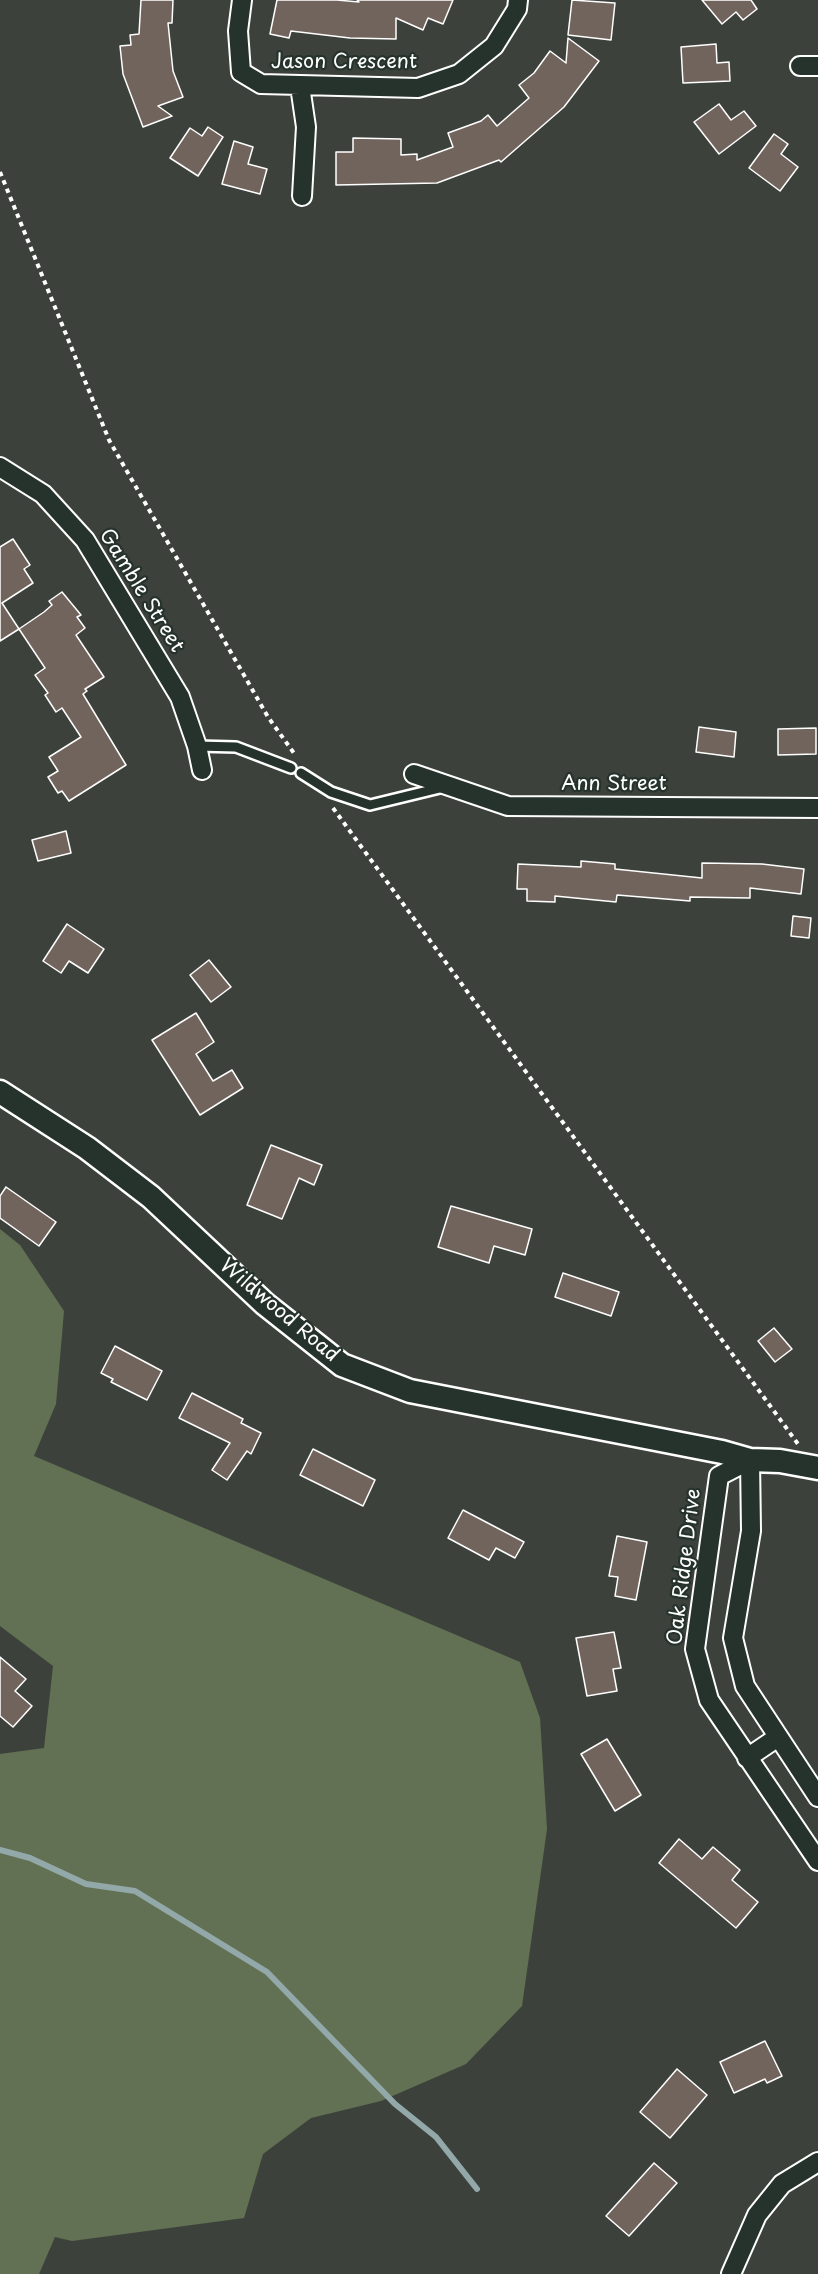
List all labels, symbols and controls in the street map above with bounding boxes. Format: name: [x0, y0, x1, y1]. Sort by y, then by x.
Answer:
street label: Jason Crescent: [271, 50, 417, 74]
street label: Gamble Street: [93, 525, 189, 657]
street label: Ann Street: [561, 772, 667, 796]
street label: Wildwood Road: [215, 1254, 343, 1368]
street label: Oak Ridge Drive: [663, 1487, 707, 1647]

